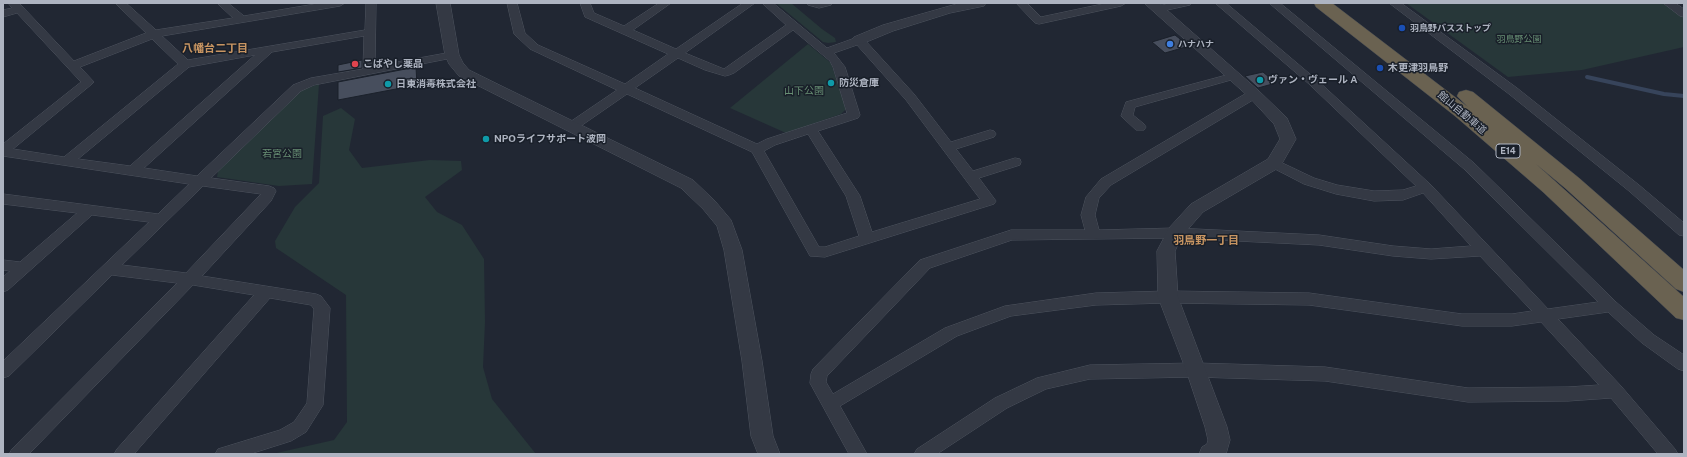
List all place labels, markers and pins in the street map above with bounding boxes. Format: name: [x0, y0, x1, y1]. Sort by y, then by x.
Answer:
marker: 羽鳥野バスストップ: [1397, 23, 1407, 33]
place label: 羽鳥野バスストップ: [1410, 23, 1491, 33]
marker: ハナハナ: [1165, 39, 1175, 49]
place label: ハナハナ: [1178, 39, 1214, 49]
place label: こばやし薬品: [363, 58, 423, 70]
marker: こばやし薬品: [350, 59, 360, 69]
place label: 木更津羽鳥野: [1388, 62, 1448, 74]
marker: 木更津羽鳥野: [1375, 63, 1385, 73]
place label: ヴァン・ヴェール A: [1268, 74, 1358, 86]
marker: ヴァン・ヴェール A: [1255, 75, 1265, 85]
place label: 防災倉庫: [839, 77, 879, 89]
place label: 日東消毒株式会社: [396, 78, 476, 90]
marker: 防災倉庫: [826, 78, 836, 88]
marker: 日東消毒株式会社: [383, 79, 393, 89]
place label: NPOライフサポート波岡: [494, 133, 606, 145]
marker: NPOライフサポート波岡: [481, 134, 491, 144]

